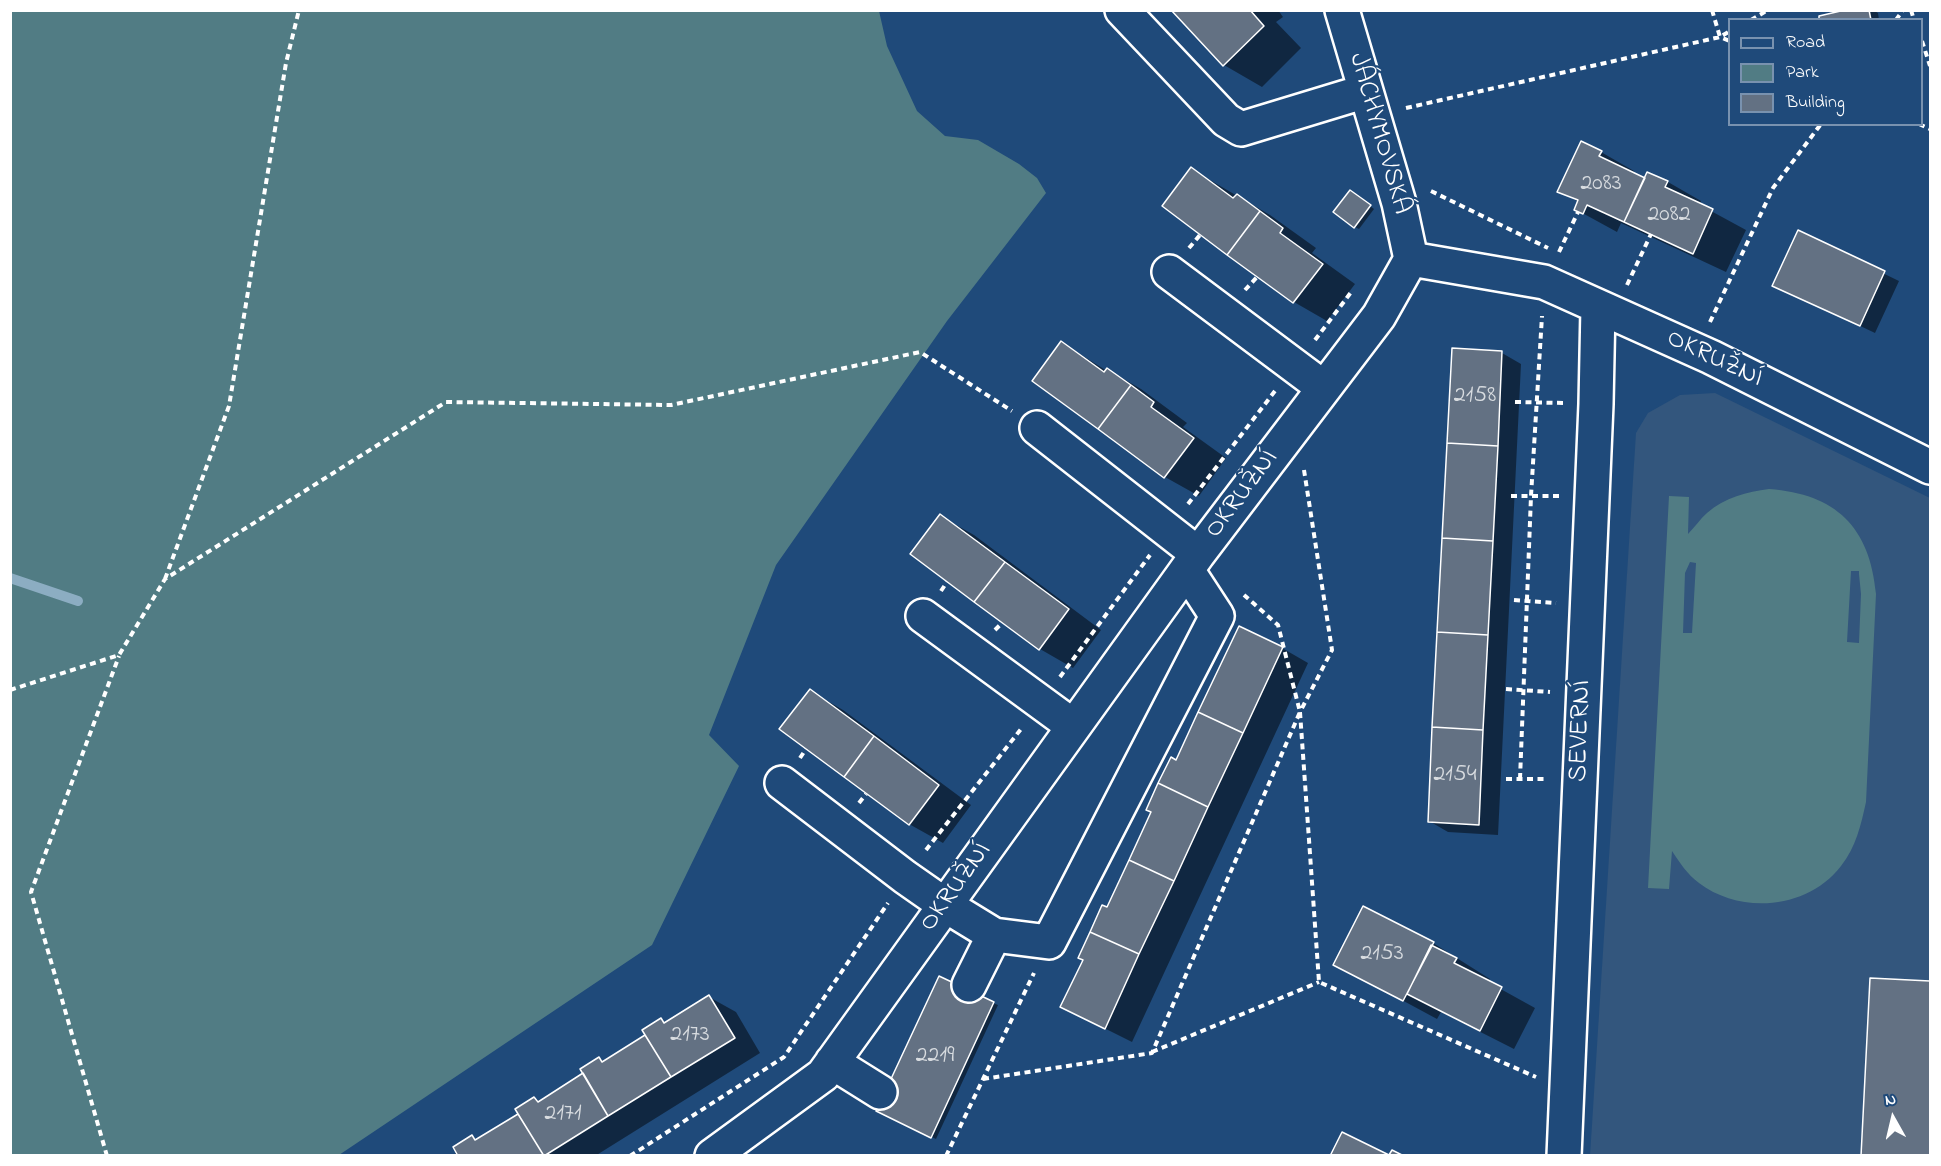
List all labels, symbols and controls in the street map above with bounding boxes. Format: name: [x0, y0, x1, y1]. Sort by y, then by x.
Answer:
legend: [1728, 18, 1923, 126]
text: Road: [1786, 30, 1825, 56]
street label: JÁCHYMOVSKÁ: [1339, 49, 1417, 219]
text: Park: [1786, 60, 1819, 86]
text: Building: [1786, 90, 1845, 116]
house number: 2083: [1580, 171, 1622, 199]
house number: 2082: [1647, 202, 1691, 230]
street label: OKRUŽNÍ: [1661, 324, 1767, 396]
house number: 2158: [1454, 383, 1496, 411]
street label: OKRUŽNÍ: [1199, 444, 1287, 546]
street label: SEVERNÍ: [1564, 679, 1600, 783]
house number: 2154: [1433, 762, 1477, 790]
street label: OKRUŽNÍ: [914, 837, 1000, 939]
house number: 2153: [1360, 941, 1404, 969]
house number: 2173: [670, 1022, 710, 1050]
house number: 2219: [916, 1043, 954, 1071]
north arrow: [1863, 1088, 1923, 1148]
text: N: [1883, 1088, 1898, 1113]
house number: 2171: [544, 1101, 582, 1129]

